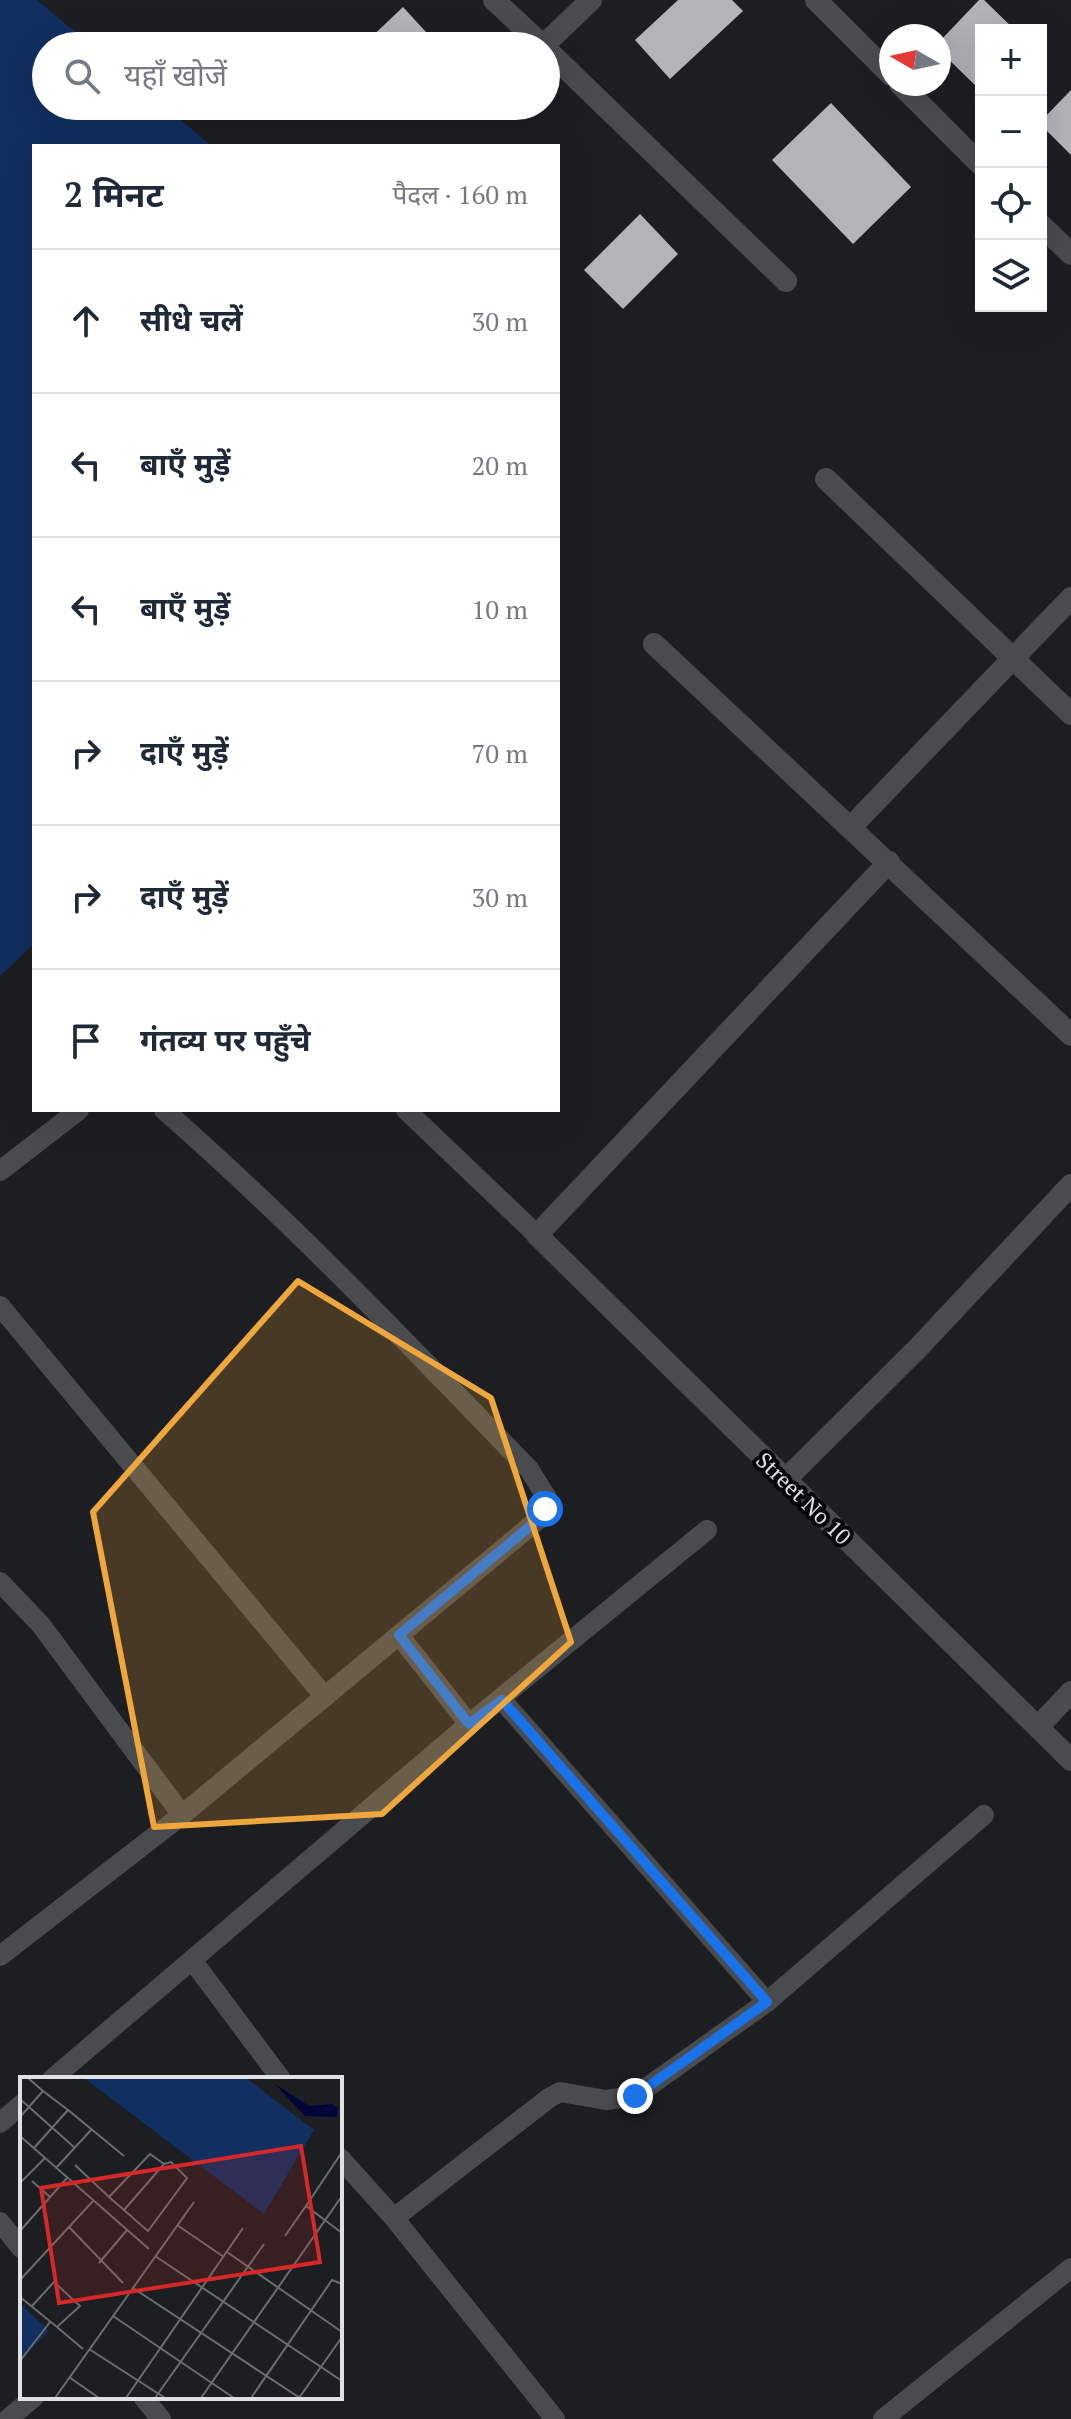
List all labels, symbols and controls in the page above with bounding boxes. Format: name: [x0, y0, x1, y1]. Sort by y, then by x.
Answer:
north arrow: [879, 24, 951, 96]
map controls: [975, 24, 1047, 312]
button: +: [975, 24, 1047, 96]
search box: [32, 32, 560, 120]
icon: search: [60, 54, 104, 98]
text: यहाँ खोजें: [124, 55, 227, 95]
button: −: [975, 96, 1047, 168]
button: locate: [975, 168, 1047, 240]
text: 2 मिनट: [64, 172, 164, 217]
text: पैदल · 160 m: [393, 177, 528, 211]
button: layers: [975, 240, 1047, 312]
icon: ahead: [64, 299, 108, 343]
text: सीधे चलें: [140, 300, 243, 340]
text: 30 m: [472, 304, 528, 338]
icon: left: [64, 443, 108, 487]
text: बाएँ मुड़ें: [140, 444, 230, 484]
text: 20 m: [472, 448, 528, 482]
icon: left: [64, 587, 108, 631]
text: बाएँ मुड़ें: [140, 588, 230, 628]
text: 10 m: [472, 592, 528, 626]
icon: right: [64, 731, 108, 775]
text: दाएँ मुड़ें: [140, 732, 229, 772]
text: 70 m: [472, 736, 528, 770]
icon: right: [64, 875, 108, 919]
text: दाएँ मुड़ें: [140, 876, 229, 916]
text: 30 m: [472, 880, 528, 914]
icon: arrive: [64, 1019, 108, 1063]
text: गंतव्य पर पहुँचे: [140, 1020, 310, 1060]
street label: Street No 10: [750, 1445, 858, 1551]
route start: [527, 1491, 563, 1527]
inset map: [20, 2077, 342, 2399]
route end: [617, 2078, 653, 2114]

